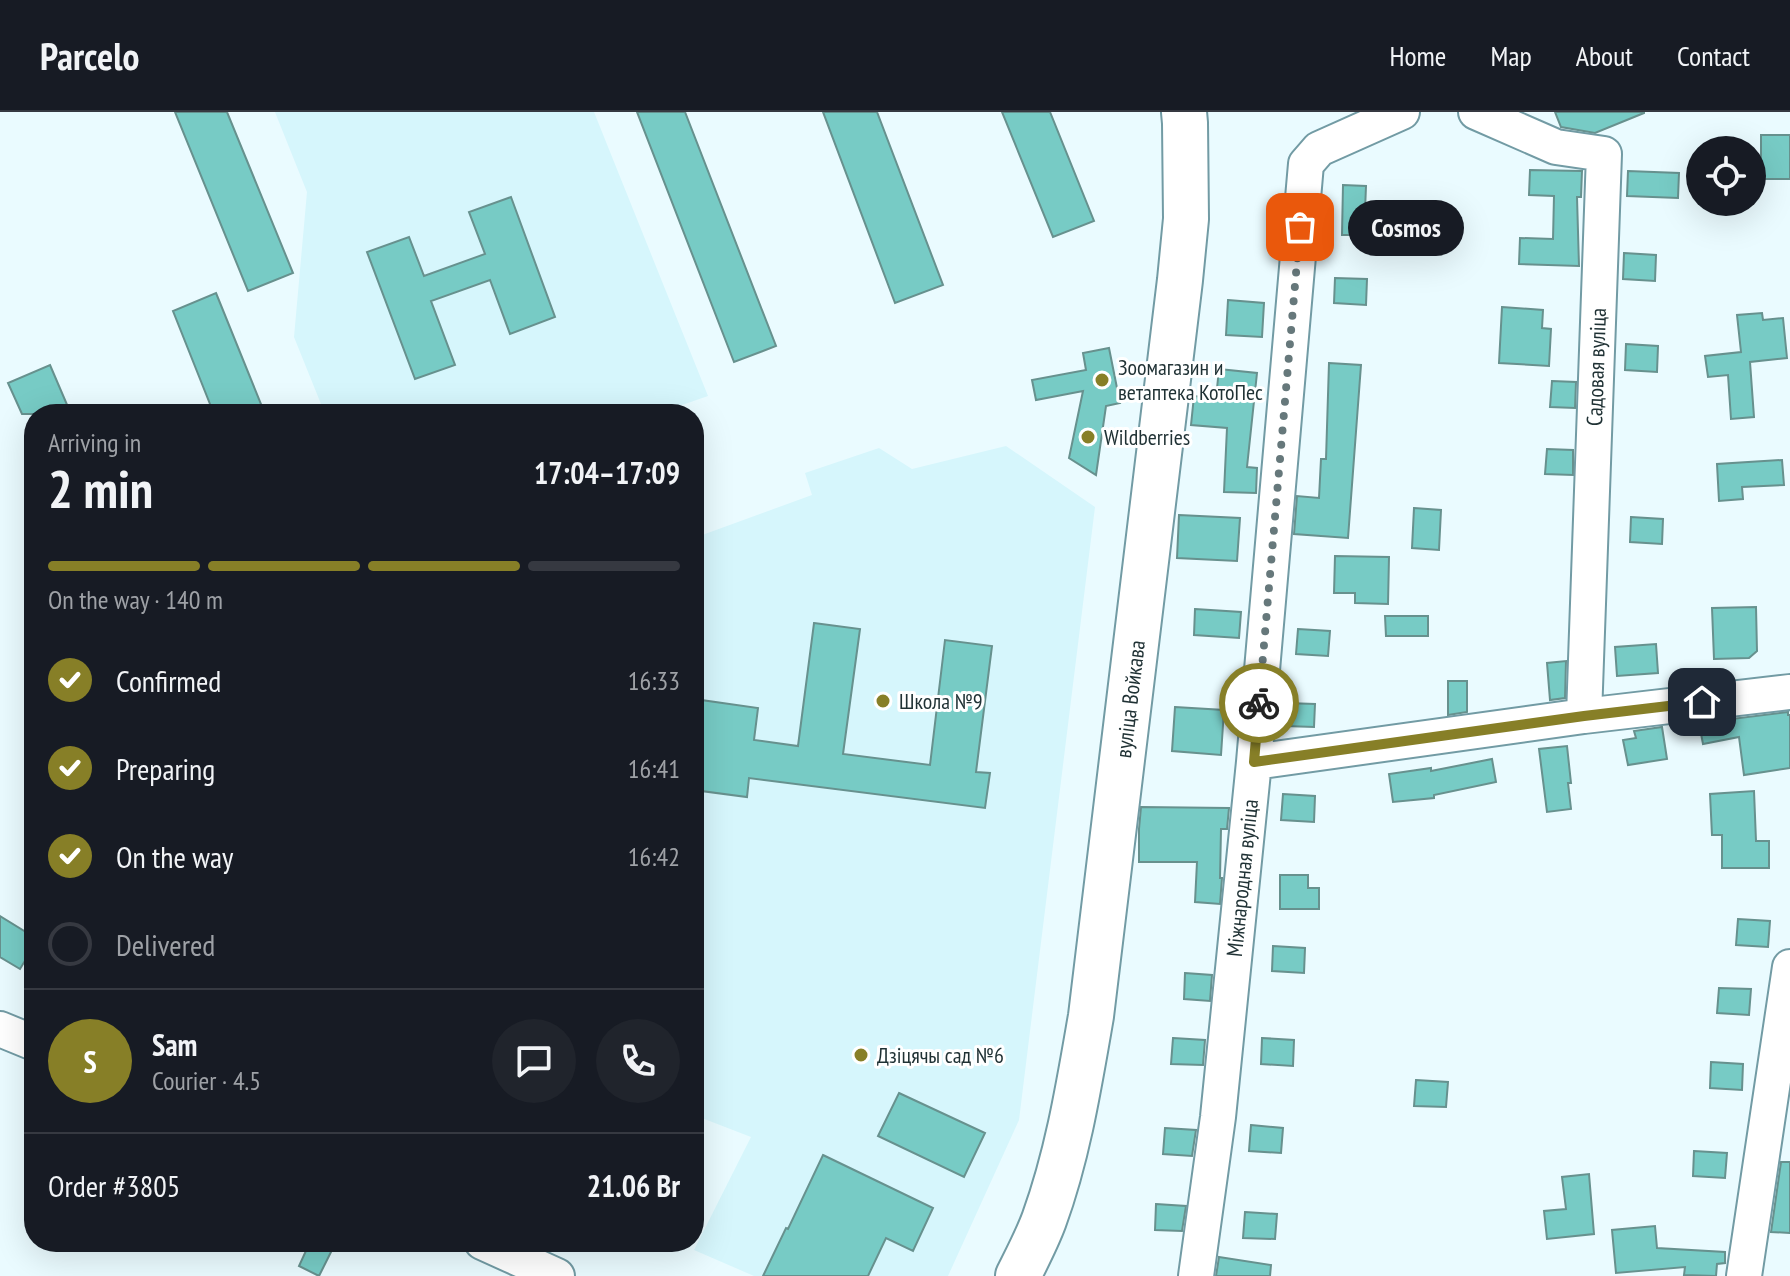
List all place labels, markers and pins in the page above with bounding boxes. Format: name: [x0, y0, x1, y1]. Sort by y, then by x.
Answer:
pin: [1266, 193, 1334, 261]
callout: Cosmos: [1348, 199, 1464, 255]
place label: Зоомагазин и ветаптека КотоПес: [1118, 353, 1263, 406]
marker: Зоомагазин и ветаптека КотоПес: [1093, 371, 1111, 389]
place label: Wildberries: [1104, 423, 1190, 451]
marker: Wildberries: [1079, 428, 1097, 446]
pin: [1668, 668, 1736, 736]
place label: Школа №9: [899, 687, 983, 715]
marker: Школа №9: [874, 692, 892, 710]
place label: Дзіцячы сад №6: [877, 1041, 1004, 1069]
marker: Дзіцячы сад №6: [852, 1046, 870, 1064]

